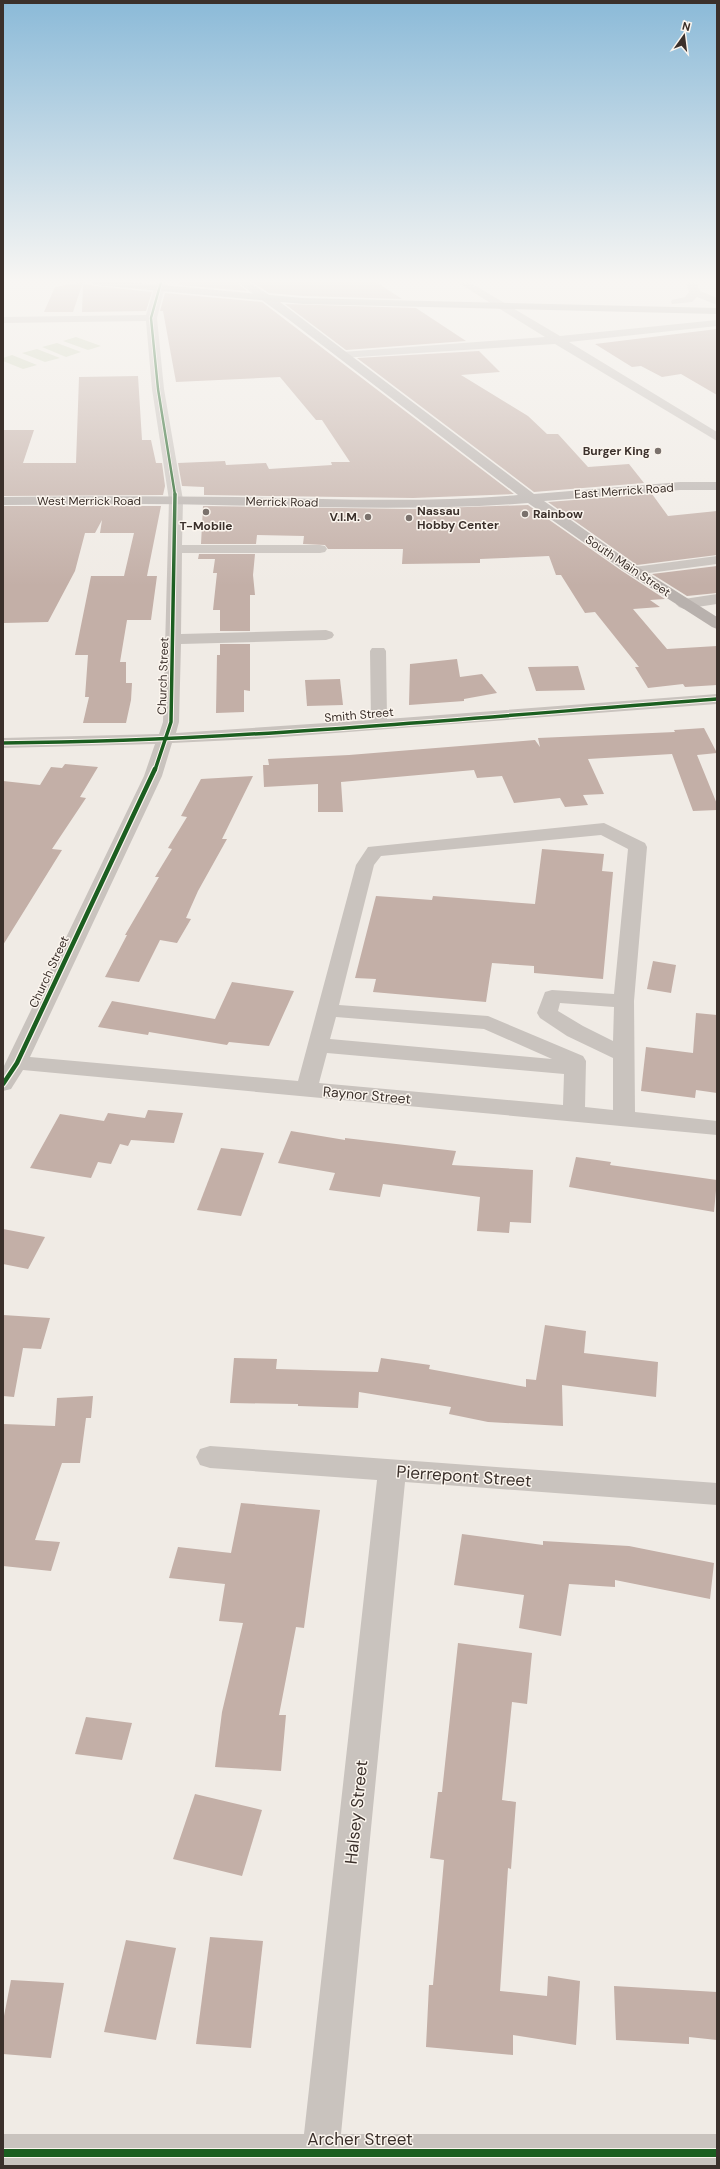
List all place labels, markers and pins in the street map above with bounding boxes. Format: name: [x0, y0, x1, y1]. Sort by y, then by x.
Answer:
place label: Burger King: [583, 443, 650, 459]
marker: Burger King: [653, 446, 663, 456]
place label: Nassau Hobby Center: [417, 503, 499, 533]
place label: Rainbow: [533, 506, 583, 522]
marker: T-Mobile: [201, 507, 211, 517]
place label: V.I.M.: [330, 509, 360, 525]
marker: Rainbow: [520, 509, 530, 519]
marker: V.I.M.: [363, 512, 373, 522]
marker: Nassau Hobby Center: [404, 513, 414, 523]
place label: T-Mobile: [179, 518, 233, 534]

